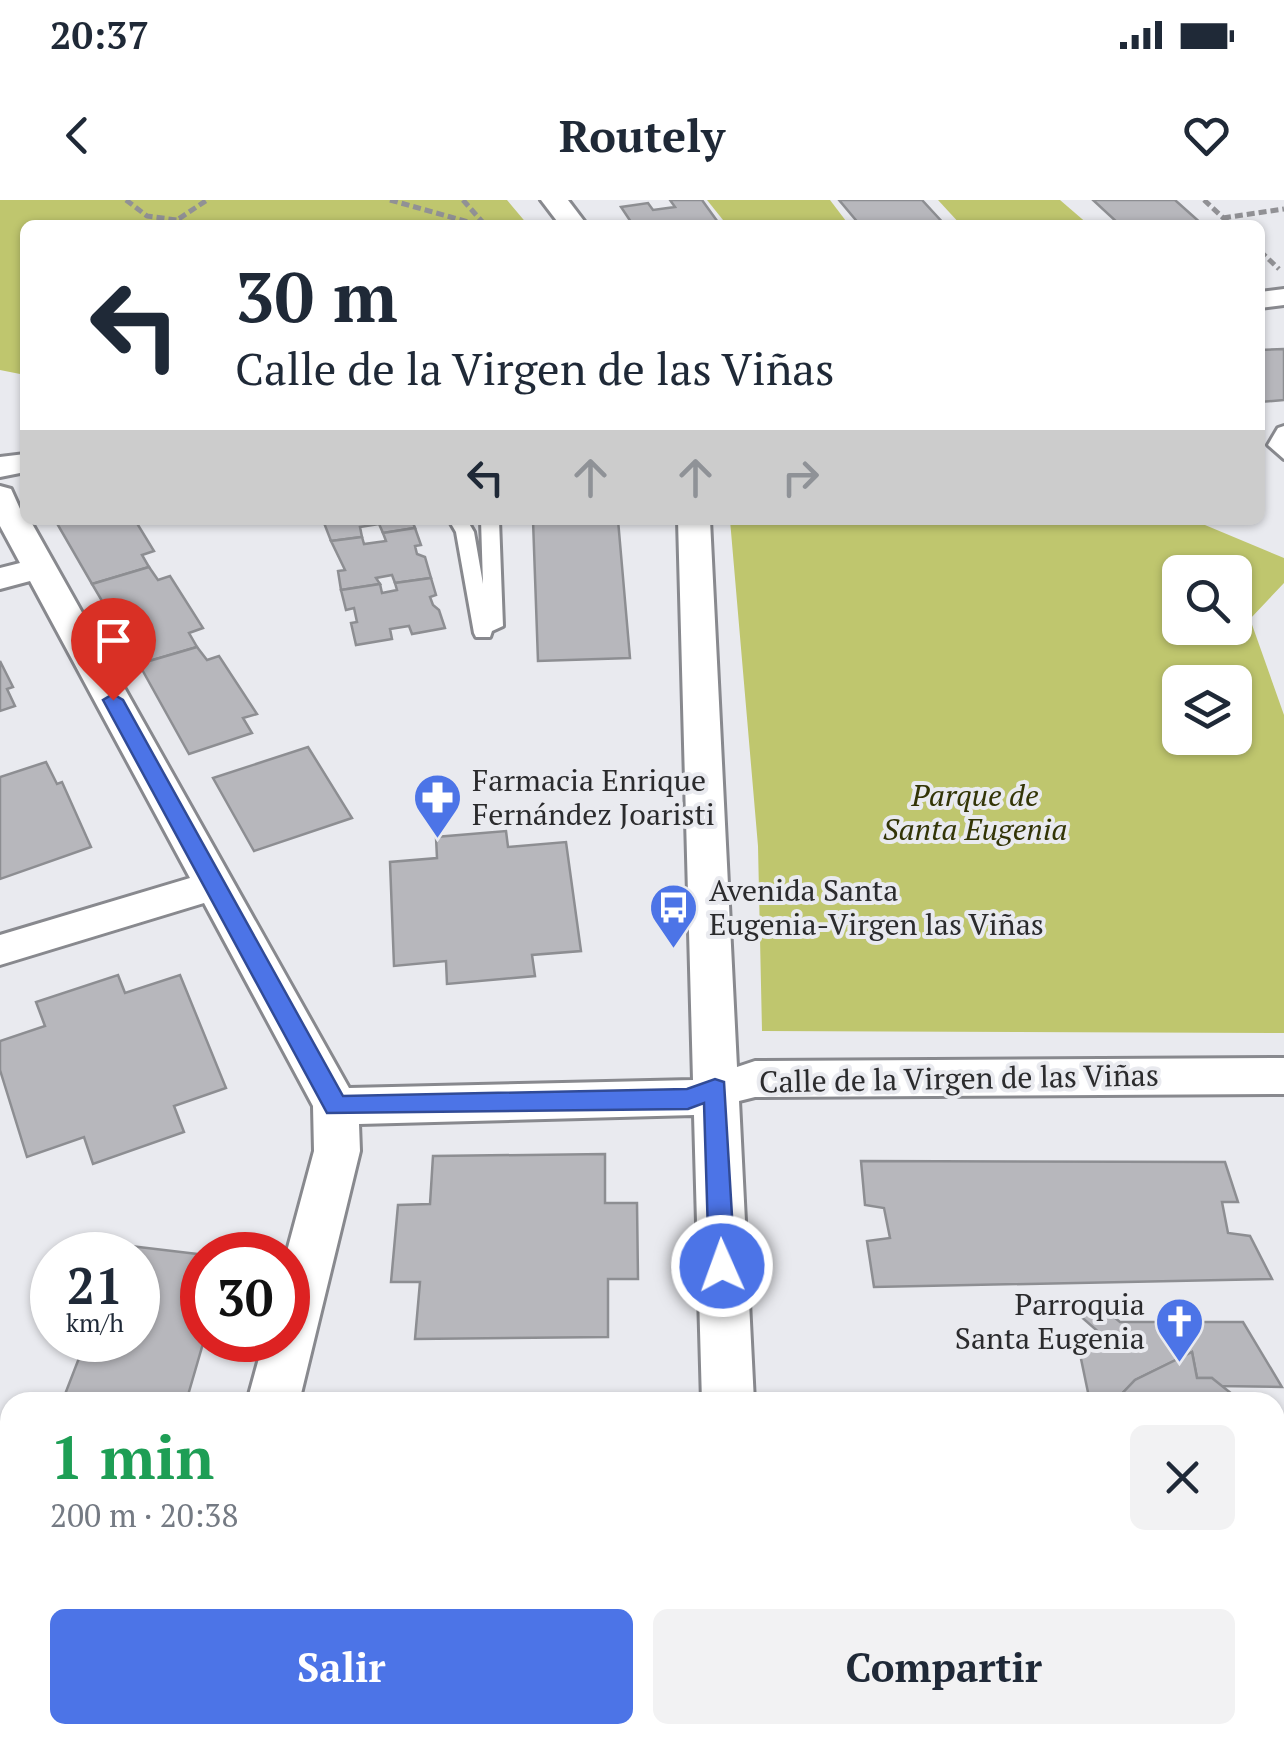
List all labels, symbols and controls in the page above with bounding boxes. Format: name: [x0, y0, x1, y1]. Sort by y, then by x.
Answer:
text: 20:37: [50, 10, 149, 60]
text: Routely: [559, 105, 725, 165]
icon: back: [50, 108, 105, 163]
icon: heart: [1179, 108, 1234, 163]
text: 30 m: [235, 249, 398, 342]
icon: left: [70, 260, 200, 390]
text: Calle de la Virgen de las Viñas: [235, 338, 835, 398]
icon: left: [458, 450, 513, 505]
icon: ahead: [563, 450, 618, 505]
icon: ahead: [668, 450, 723, 505]
icon: right: [773, 450, 828, 505]
map controls: [1162, 555, 1252, 755]
button: search: [1162, 555, 1252, 645]
pin: [71, 598, 156, 701]
icon: arrive: [86, 613, 141, 668]
button: layers: [1162, 665, 1252, 755]
place label: Farmacia Enrique Fernández Joaristi: [472, 760, 715, 834]
pharmacy icon: Farmacia Enrique Fernández Joaristi: [411, 772, 463, 840]
park label: Parque de Santa Eugenia: [883, 775, 1067, 849]
place label: Avenida Santa Eugenia-Virgen las Viñas: [709, 870, 1044, 944]
bus stop icon: Avenida Santa Eugenia-Virgen las Viñas: [648, 882, 700, 950]
street label: Calle de la Virgen de las Viñas: [759, 1055, 1159, 1101]
position arrow: [670, 1214, 774, 1318]
speed limit sign: 30: [180, 1232, 310, 1362]
text: 21: [67, 1252, 123, 1318]
place label: Parroquia Santa Eugenia: [955, 1284, 1145, 1358]
church icon: Parroquia Santa Eugenia: [1154, 1296, 1206, 1364]
text: km/h: [66, 1306, 124, 1339]
text: 1 min: [50, 1417, 214, 1496]
button: close: [1130, 1425, 1235, 1530]
text: 200 m · 20:38: [50, 1494, 238, 1536]
button: Salir: [50, 1609, 633, 1724]
button: Compartir: [653, 1609, 1235, 1724]

